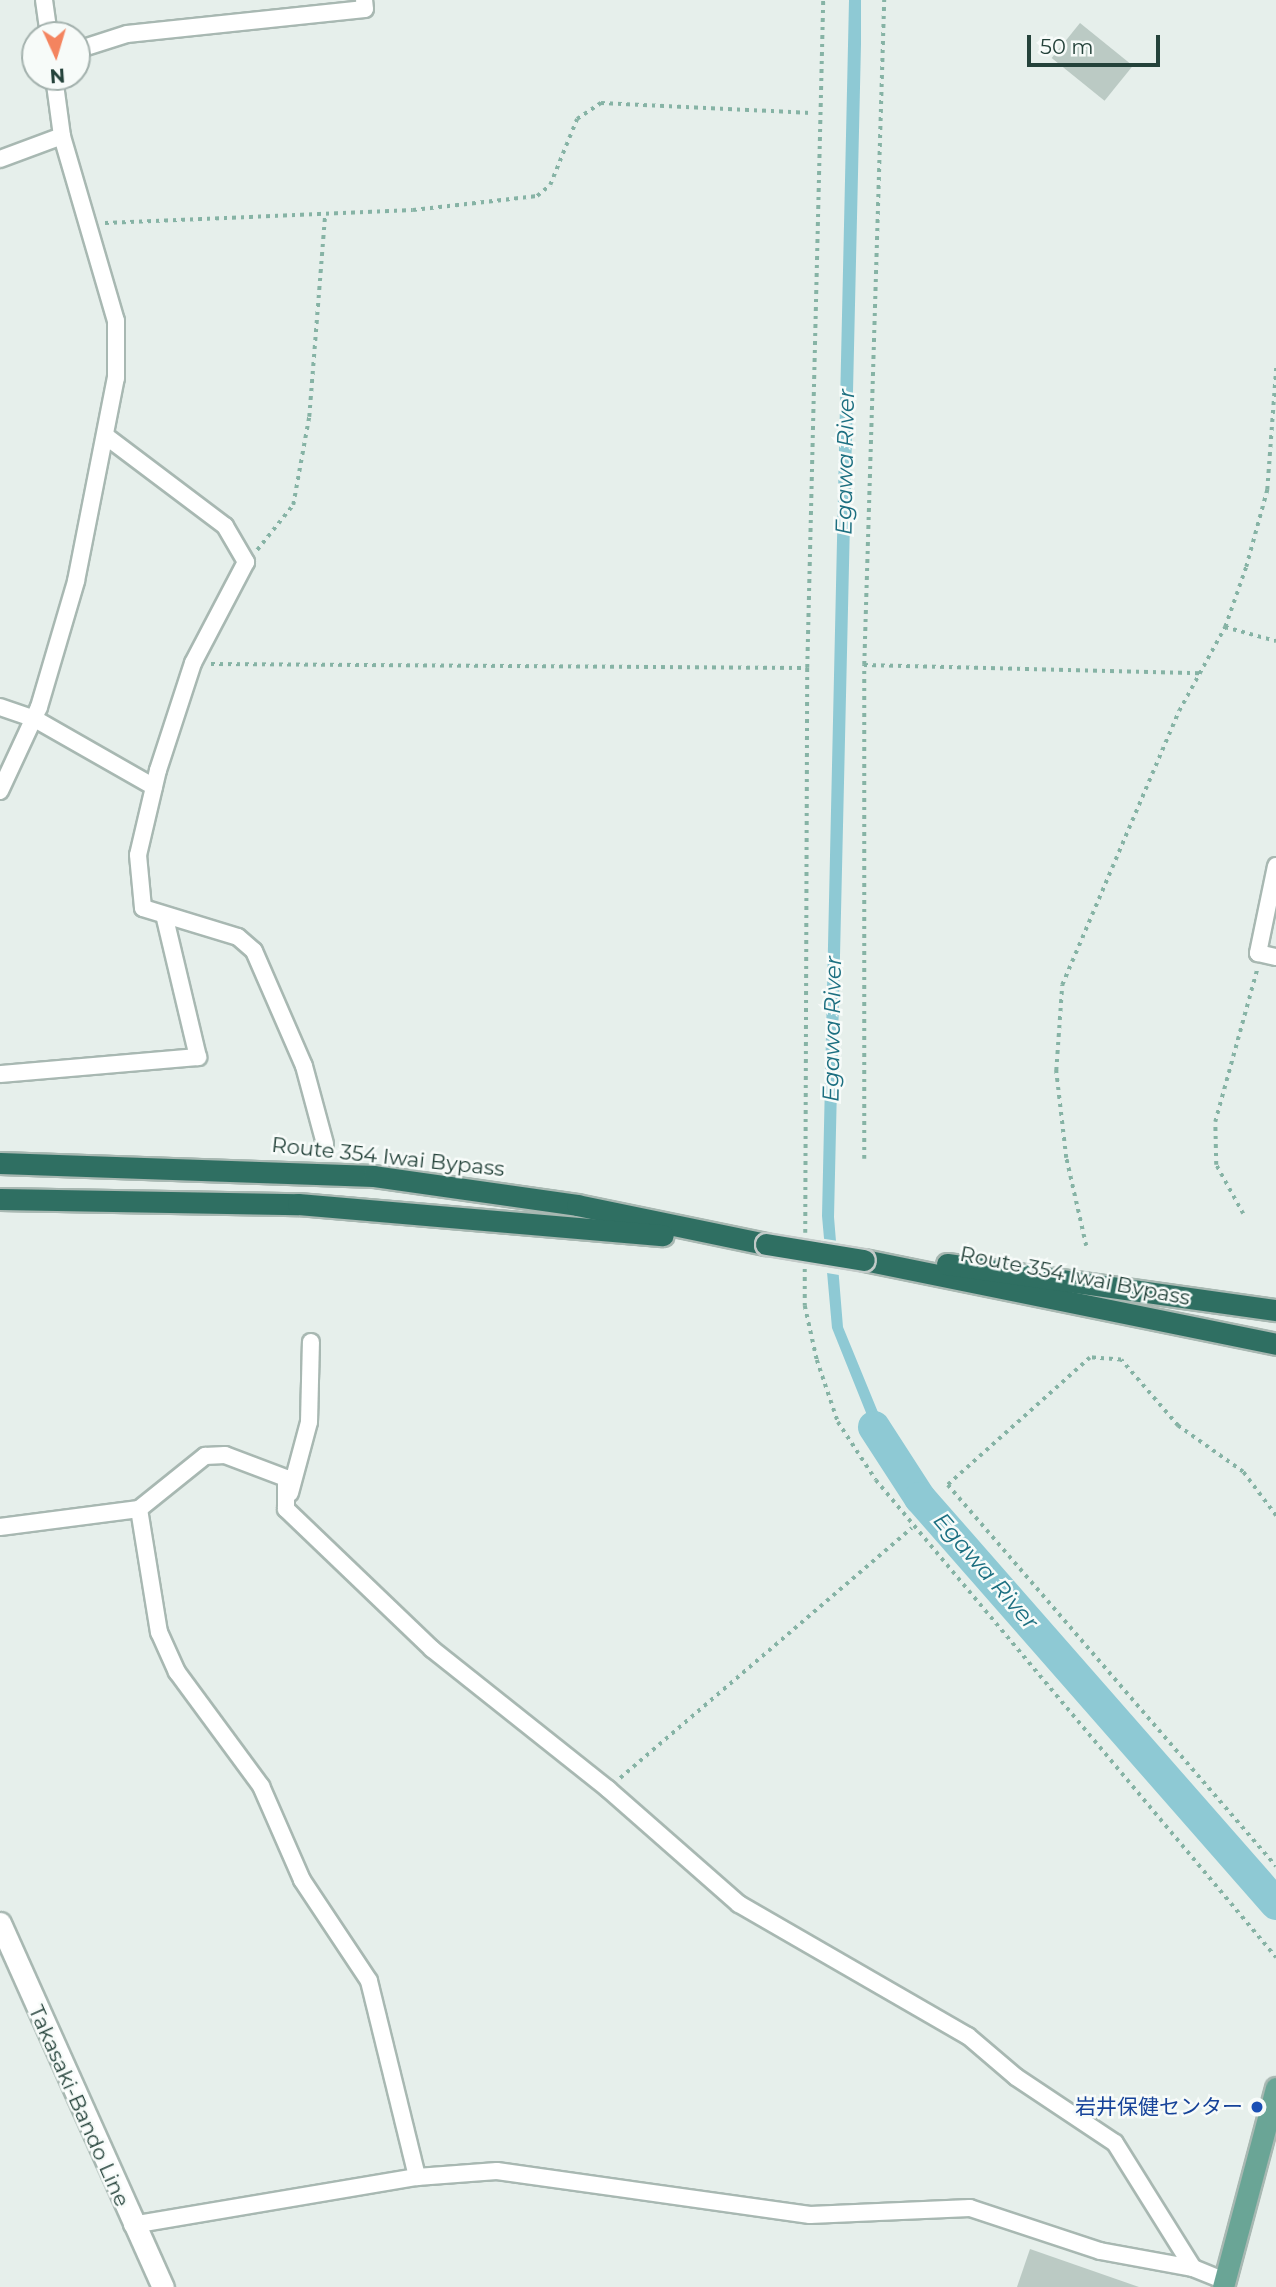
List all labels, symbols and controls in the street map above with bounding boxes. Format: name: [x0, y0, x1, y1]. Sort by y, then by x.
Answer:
north arrow: [21, 21, 91, 91]
scale bar: [1031, 21, 1164, 65]
text: 50 m: [1040, 34, 1094, 59]
text: N: [49, 63, 66, 87]
water label: Egawa River: [830, 389, 860, 535]
water label: Egawa River: [817, 956, 847, 1102]
street label: Route 354 Iwai Bypass: [270, 1132, 506, 1182]
street label: Route 354 Iwai Bypass: [958, 1241, 1192, 1311]
water label: Egawa River: [928, 1507, 1044, 1635]
street label: Takasaki-Bando Line: [23, 2001, 135, 2211]
place label: 岩井保健センター: [1075, 2094, 1243, 2120]
marker: 岩井保健センター: [1249, 2099, 1265, 2115]

